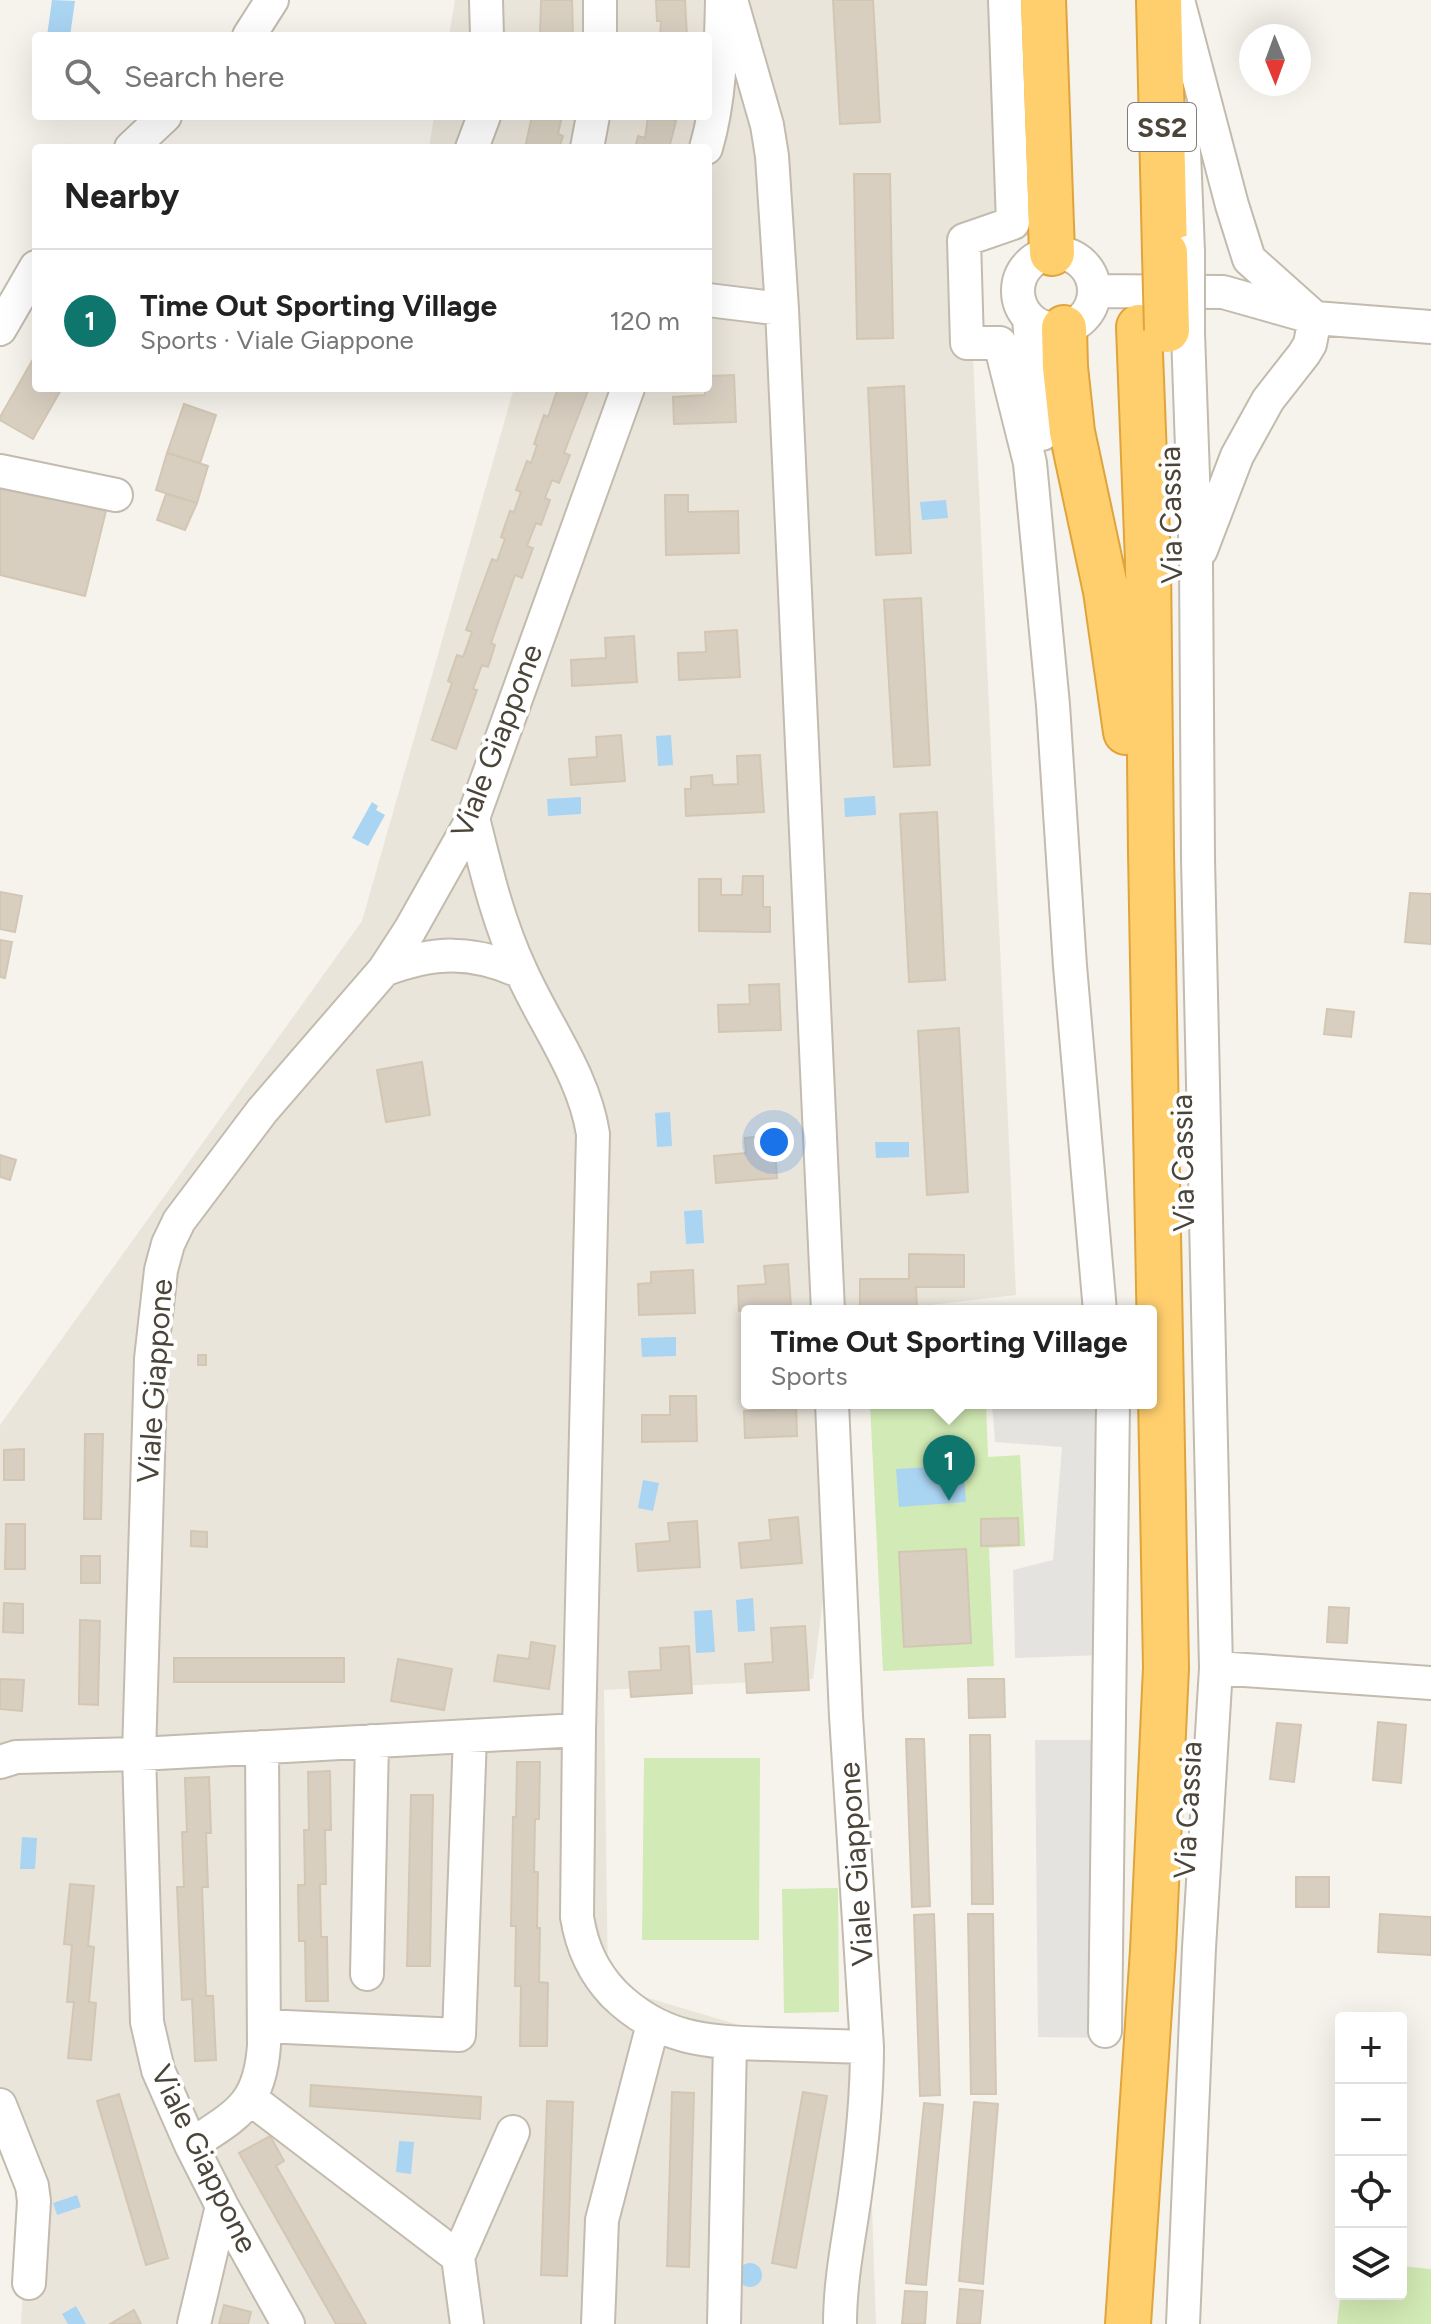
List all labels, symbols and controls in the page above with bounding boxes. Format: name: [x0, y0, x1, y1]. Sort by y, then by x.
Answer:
north arrow: [1239, 24, 1311, 96]
search box: [32, 32, 712, 120]
icon: search: [60, 54, 104, 98]
text: Search here: [124, 58, 284, 95]
road number: SS2: [1128, 103, 1196, 151]
text: Nearby: [64, 176, 179, 217]
text: Time Out Sporting Village: [140, 287, 497, 324]
text: 1: [85, 305, 95, 337]
text: 120 m: [610, 305, 680, 337]
text: Sports · Viale Giappone: [140, 324, 414, 356]
street label: Via Cassia: [1151, 446, 1190, 584]
street label: Viale Giappone: [443, 639, 550, 843]
street label: Via Cassia: [1163, 1094, 1202, 1232]
your location: [754, 1122, 794, 1162]
street label: Viale Giappone: [129, 1278, 180, 1484]
popup: [741, 1305, 1157, 1409]
text: Time Out Sporting Village: [770, 1323, 1128, 1360]
text: Sports: [770, 1360, 848, 1392]
pin: 1: [923, 1435, 975, 1501]
street label: Via Cassia: [1165, 1740, 1210, 1880]
street label: Viale Giappone: [830, 1761, 881, 1967]
map controls: [1335, 2012, 1407, 2300]
button: +: [1335, 2012, 1407, 2084]
street label: Viale Giappone: [143, 2059, 266, 2259]
button: −: [1335, 2084, 1407, 2156]
button: locate: [1335, 2156, 1407, 2228]
button: layers: [1335, 2228, 1407, 2300]

